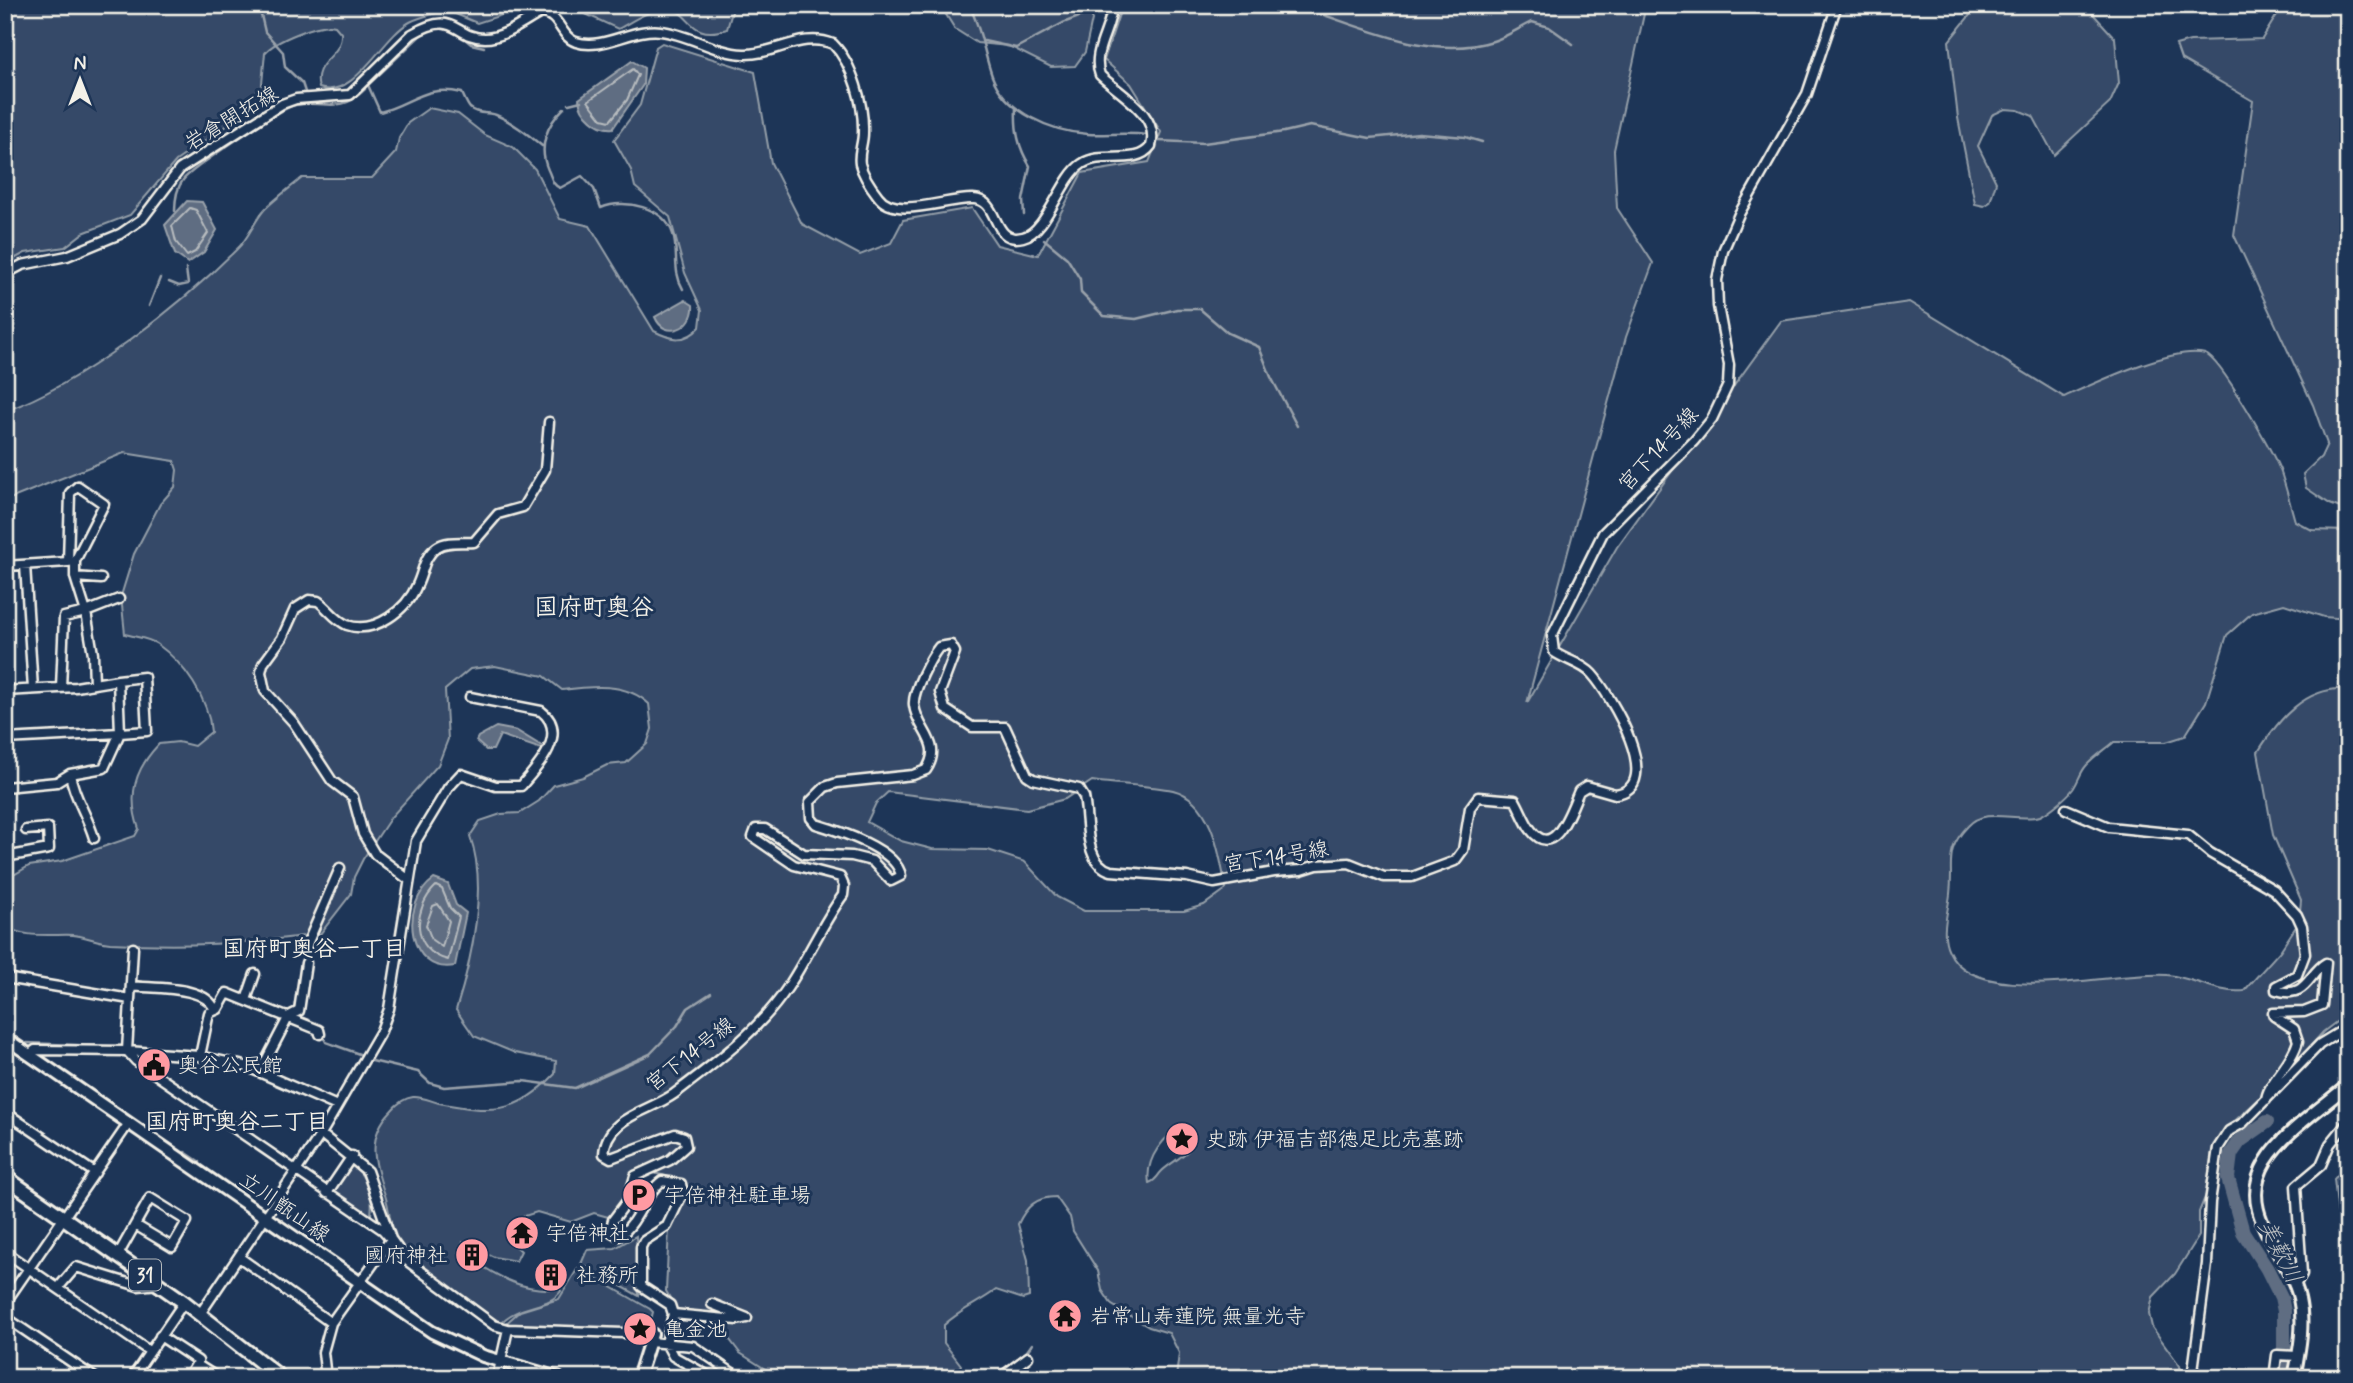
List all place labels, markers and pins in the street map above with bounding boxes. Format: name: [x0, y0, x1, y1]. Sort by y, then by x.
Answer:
public building icon: 奥谷公民館: [135, 1046, 173, 1084]
place label: 奥谷公民館: [178, 1052, 283, 1080]
place icon: 史跡 伊福吉部徳足比売墓跡: [1163, 1120, 1201, 1158]
place label: 史跡 伊福吉部徳足比売墓跡: [1206, 1126, 1464, 1154]
parking icon: 宇倍神社駐車場: [620, 1176, 658, 1214]
place label: 宇倍神社駐車場: [664, 1182, 811, 1210]
temple icon: 宇倍神社: [503, 1214, 541, 1252]
place label: 宇倍神社: [546, 1220, 630, 1248]
building icon: 國府神社: [453, 1236, 491, 1274]
place label: 國府神社: [364, 1242, 448, 1270]
building icon: 社務所: [532, 1256, 570, 1294]
place label: 社務所: [576, 1262, 639, 1290]
temple icon: 岩常山寿蓮院 無量光寺: [1046, 1297, 1084, 1335]
place label: 岩常山寿蓮院 無量光寺: [1090, 1303, 1306, 1331]
place icon: 亀金池: [621, 1310, 659, 1348]
place label: 亀金池: [664, 1316, 727, 1344]

